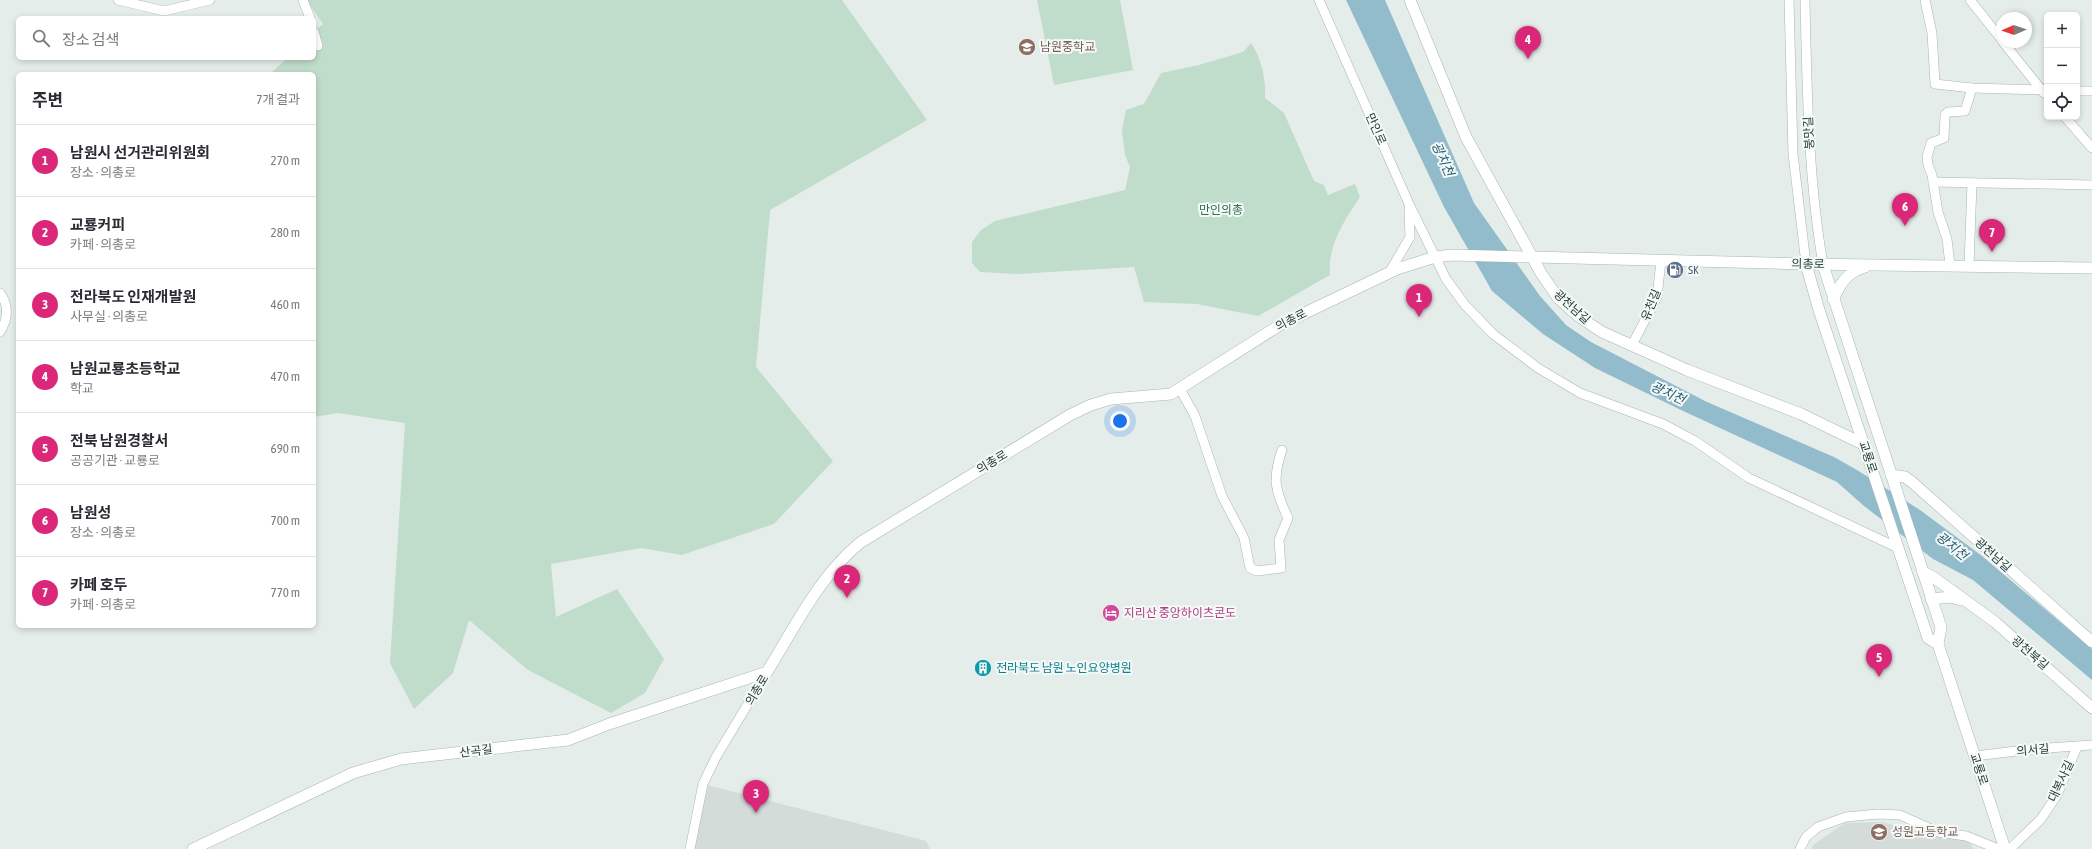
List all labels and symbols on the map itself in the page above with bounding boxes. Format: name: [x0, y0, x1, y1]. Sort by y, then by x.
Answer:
north arrow: [1996, 12, 2032, 48]
pin: 4: [1515, 26, 1541, 59]
school or university icon: 남원중학교: [1017, 37, 1037, 57]
place label: 남원중학교: [1040, 40, 1095, 54]
street label: 만인로: [1363, 111, 1389, 147]
street label: 붕맛길: [1801, 116, 1817, 150]
water label: 광치천: [1429, 140, 1458, 179]
pin: 6: [1892, 193, 1918, 226]
park label: 만인의총: [1199, 203, 1243, 217]
pin: 7: [1979, 219, 2005, 252]
street label: 의총로: [1791, 257, 1825, 271]
fuel station icon: SK: [1665, 260, 1685, 280]
place label: SK: [1688, 263, 1699, 277]
pin: 1: [1406, 284, 1432, 317]
street label: 광천남길: [1551, 287, 1593, 327]
street label: 유천길: [1638, 287, 1664, 323]
street label: 의총로: [1273, 306, 1309, 334]
water label: 광치천: [1649, 379, 1688, 408]
your location: [1110, 411, 1130, 431]
street label: 교룡로: [1856, 439, 1880, 475]
street label: 의총로: [974, 447, 1010, 477]
water label: 광치천: [1933, 529, 1971, 564]
street label: 광천남길: [1972, 535, 2014, 575]
pin: 2: [834, 565, 860, 598]
hotel icon: 지리산 중앙하이츠콘도: [1101, 603, 1121, 623]
place label: 지리산 중앙하이츠콘도: [1124, 606, 1236, 620]
street label: 광천북길: [2009, 633, 2051, 673]
pin: 5: [1866, 644, 1892, 677]
building icon: 전라북도 남원 노인요양병원: [973, 658, 993, 678]
place label: 전라북도 남원 노인요양병원: [996, 661, 1132, 675]
street label: 의총로: [742, 672, 772, 708]
street label: 산곡길: [459, 742, 493, 760]
street label: 의서길: [2016, 742, 2050, 758]
street label: 교룡로: [1967, 751, 1991, 787]
street label: 대복사길: [2045, 758, 2077, 804]
pin: 3: [743, 780, 769, 813]
school or university icon: 성원고등학교: [1869, 822, 1889, 842]
place label: 성원고등학교: [1892, 825, 1958, 839]

